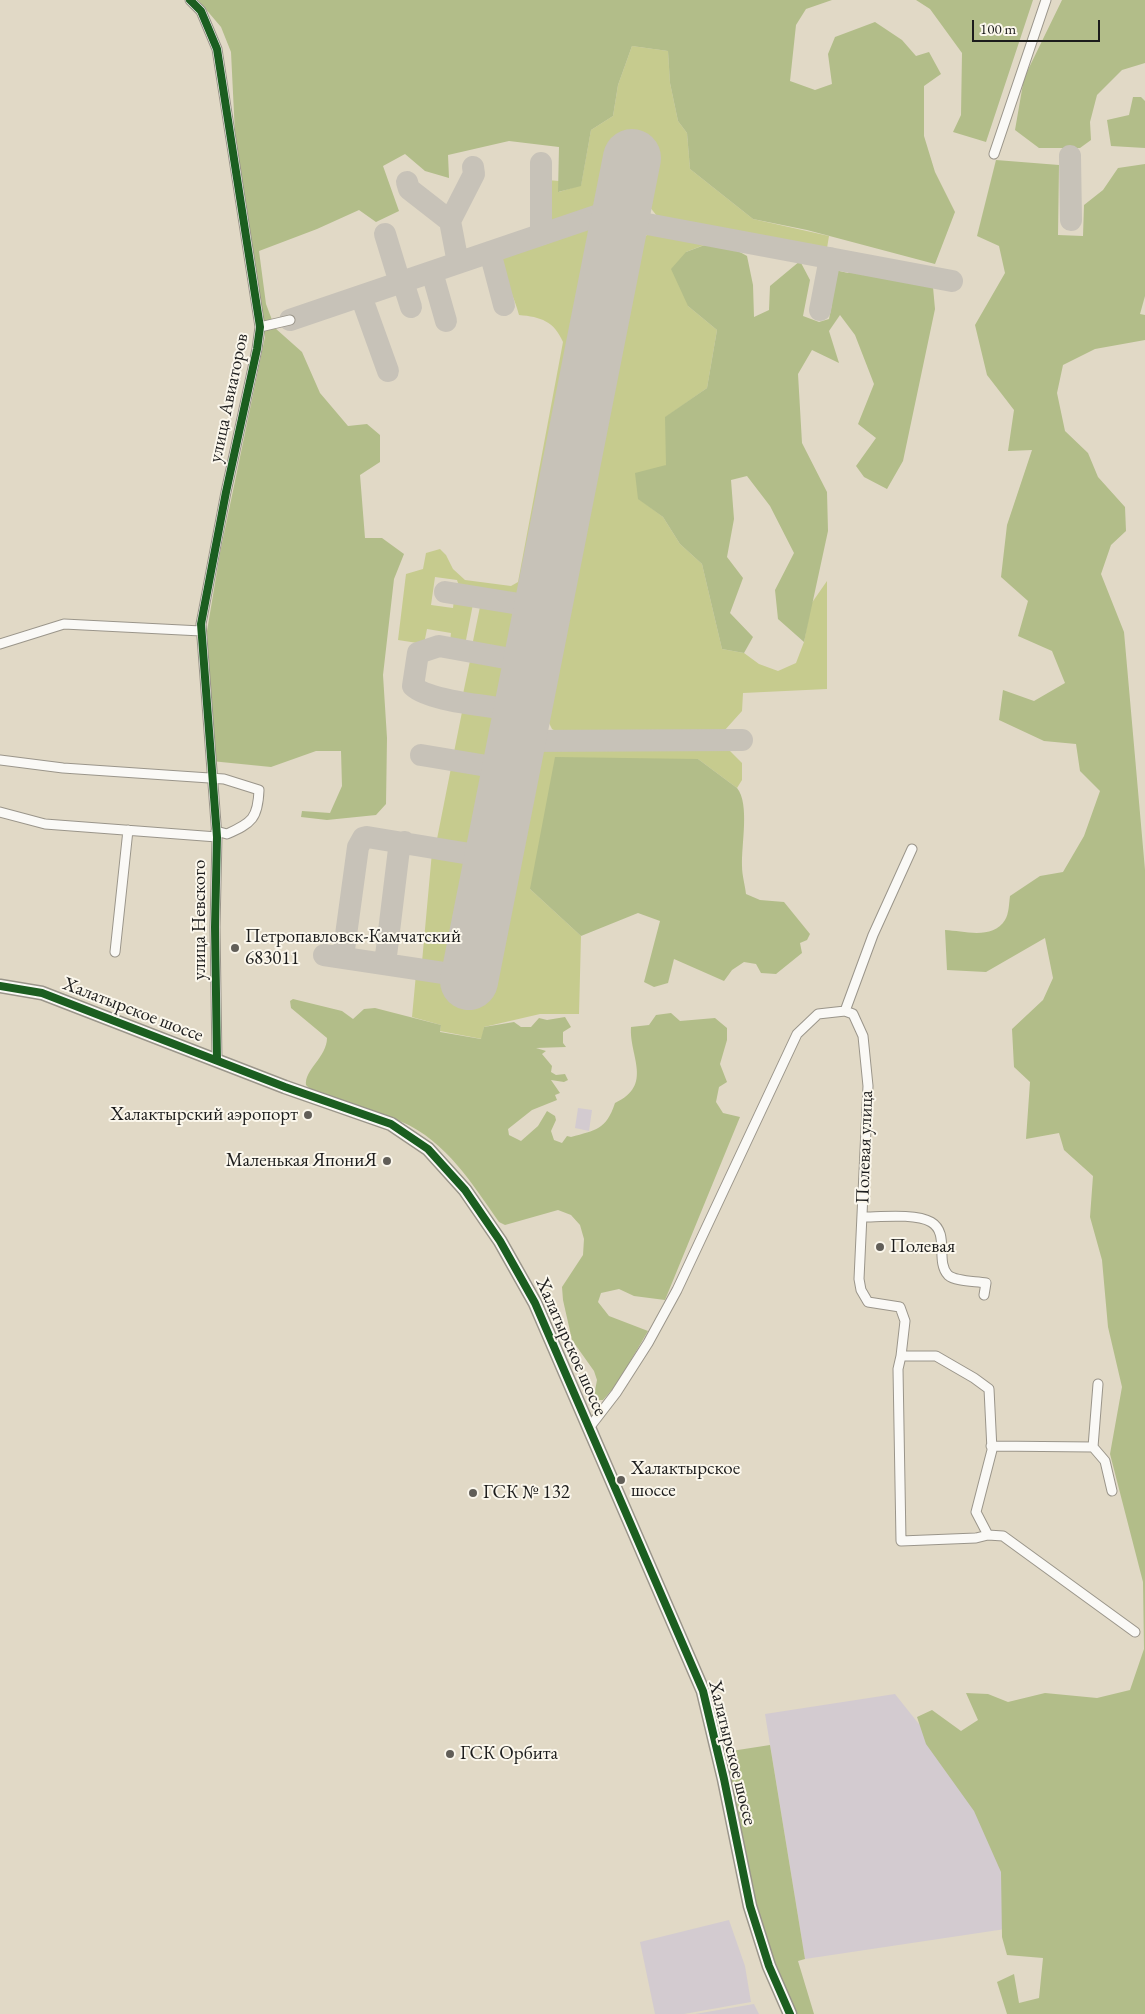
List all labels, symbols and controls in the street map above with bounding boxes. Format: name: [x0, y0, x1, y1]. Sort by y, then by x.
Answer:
scale bar: [975, 10, 1102, 42]
text: 100 m: [980, 19, 1016, 38]
street label: улица Авиаторов: [204, 331, 254, 465]
street label: улица Невского: [189, 860, 211, 980]
place label: Петропавловск-Камчатский 683011: [245, 926, 461, 970]
marker: Петропавловск-Камчатский 683011: [229, 942, 241, 954]
street label: Халатырское шоссе: [60, 973, 206, 1047]
street label: Полевая улица: [852, 1090, 878, 1204]
place label: Халактырский аэропорт: [111, 1104, 298, 1126]
marker: Халактырский аэропорт: [302, 1109, 314, 1121]
place label: Маленькая ЯпониЯ: [226, 1150, 377, 1172]
marker: Маленькая ЯпониЯ: [381, 1155, 393, 1167]
place label: Полевая: [890, 1236, 955, 1258]
marker: Полевая: [874, 1241, 886, 1253]
street label: Халатырское шоссе: [530, 1275, 612, 1419]
place label: Халактырское шоссе: [631, 1458, 740, 1502]
marker: Халактырское шоссе: [615, 1474, 627, 1486]
place label: ГСК № 132: [483, 1482, 570, 1504]
marker: ГСК № 132: [467, 1487, 479, 1499]
street label: Халатырское шоссе: [703, 1678, 761, 1828]
place label: ГСК Орбита: [460, 1743, 558, 1765]
marker: ГСК Орбита: [444, 1748, 456, 1760]

